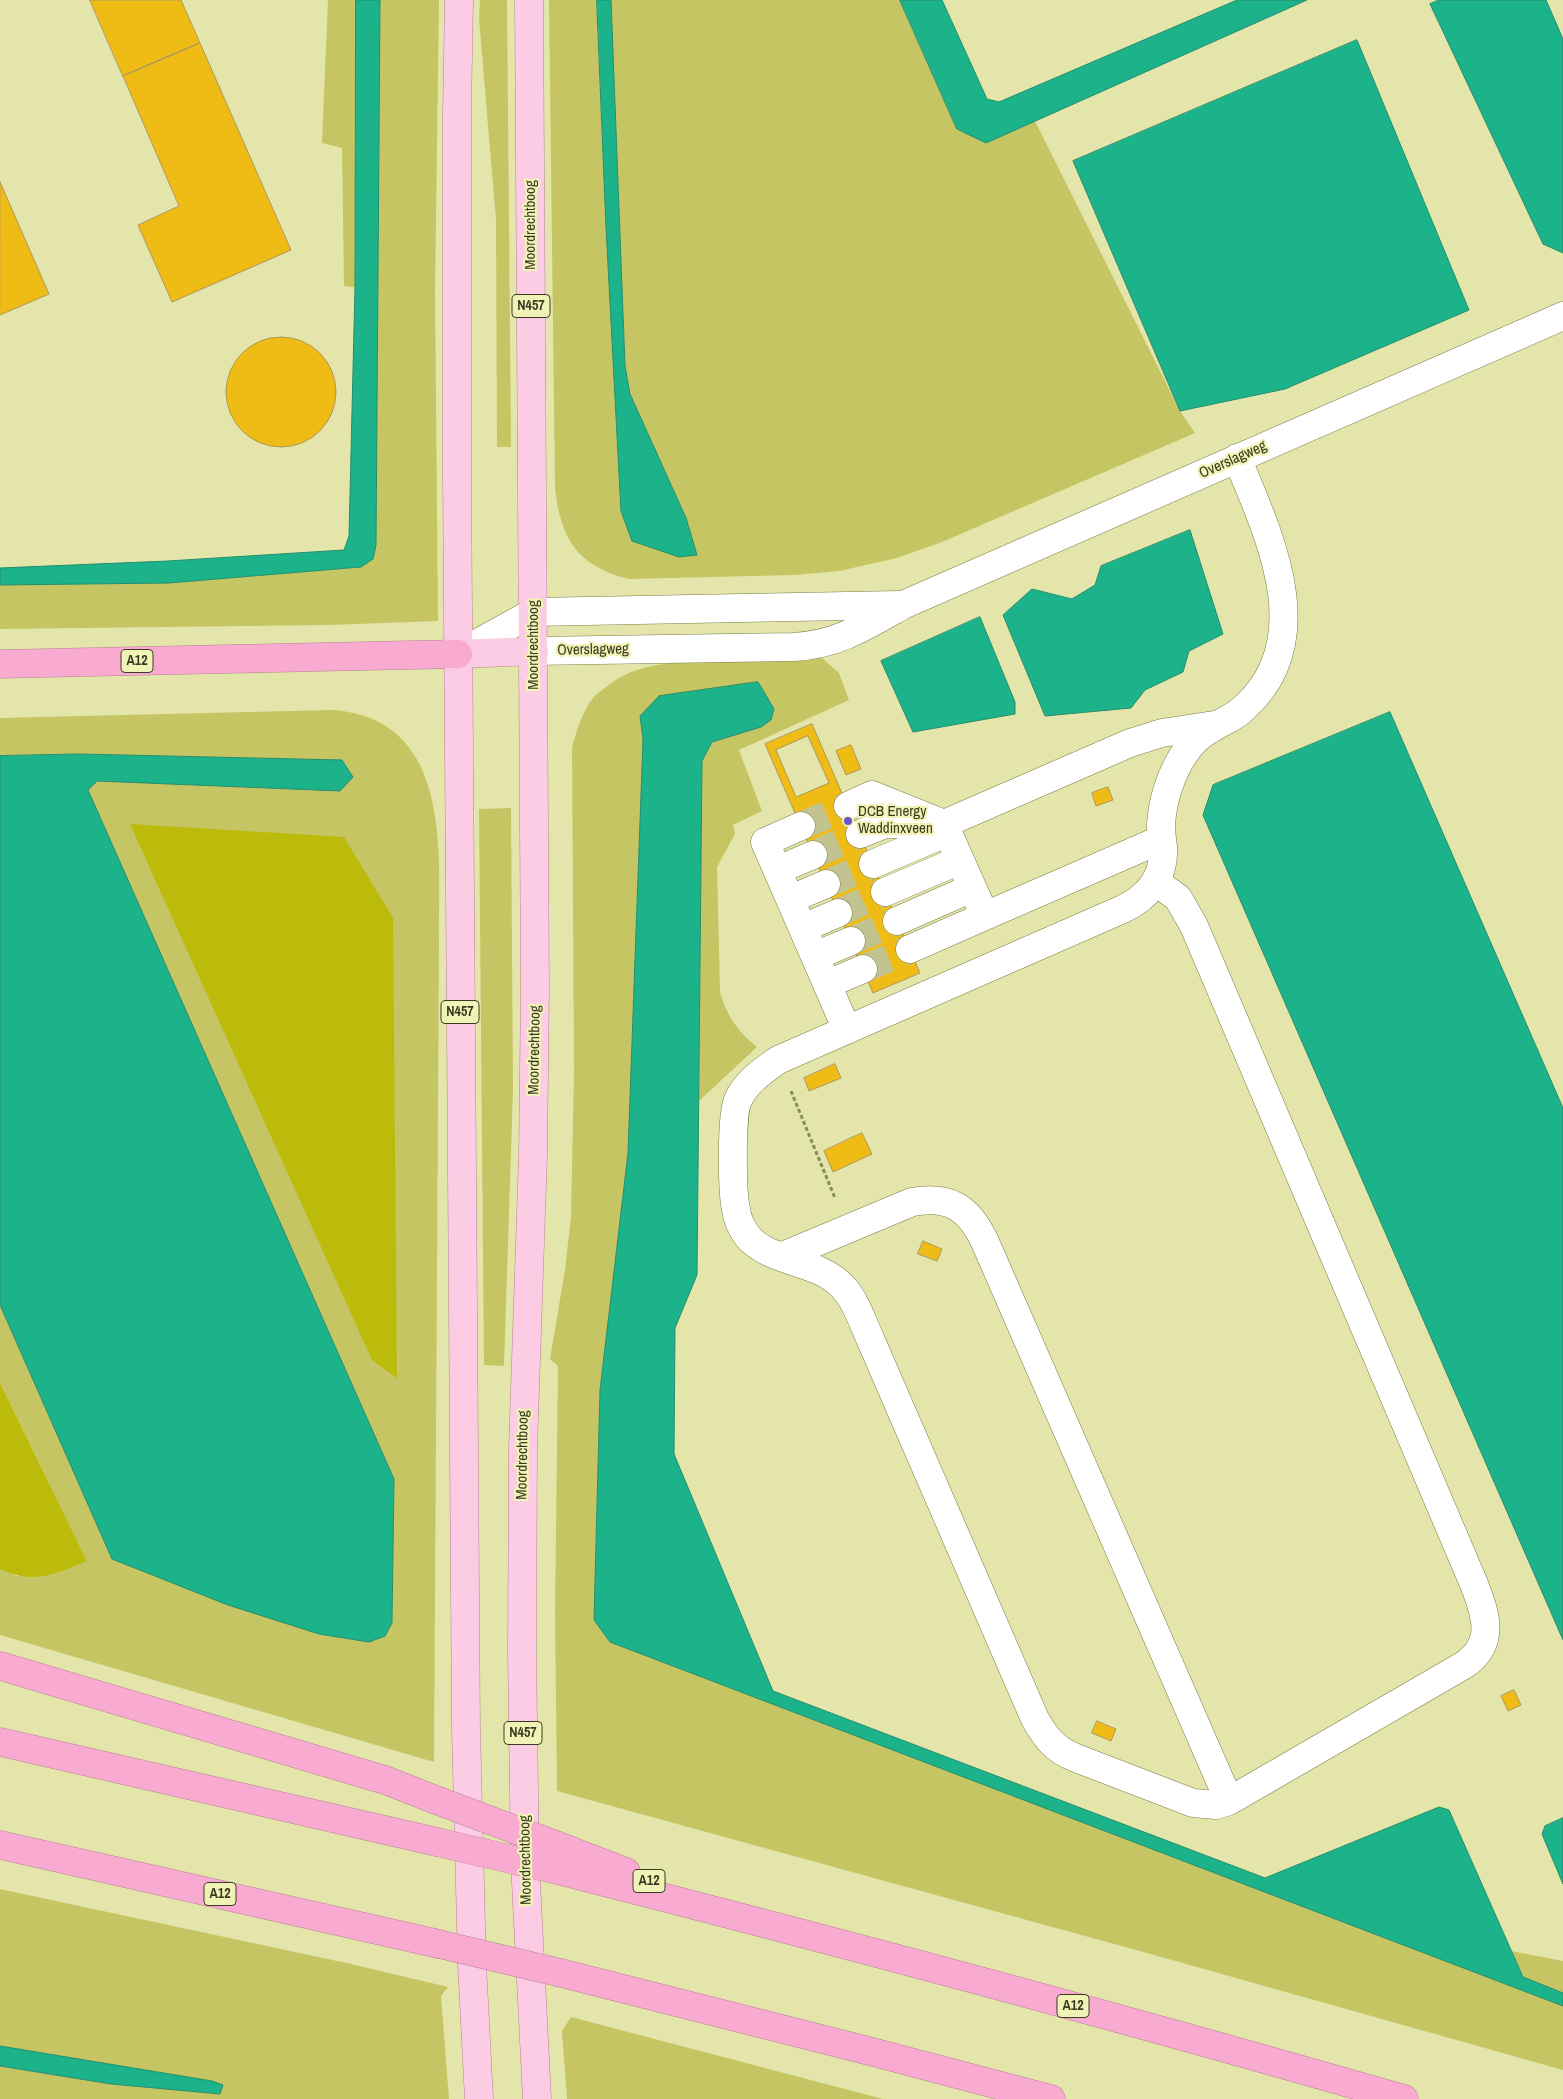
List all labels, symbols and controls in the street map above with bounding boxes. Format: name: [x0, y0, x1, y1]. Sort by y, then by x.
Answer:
street label: Moordrechtboog: [522, 180, 540, 270]
road number: N457: [512, 294, 550, 318]
street label: Overslagweg: [1197, 437, 1269, 483]
street label: Moordrechtboog: [525, 600, 543, 690]
street label: Overslagweg: [557, 640, 629, 660]
road number: A12: [121, 649, 153, 672]
place label: DCB Energy Waddinxveen: [858, 803, 933, 838]
marker: DCB Energy Waddinxveen: [842, 815, 854, 827]
road number: N457: [441, 1000, 479, 1024]
street label: Moordrechtboog: [525, 1005, 545, 1095]
street label: Moordrechtboog: [513, 1410, 533, 1500]
road number: N457: [504, 1722, 542, 1745]
street label: Moordrechtboog: [516, 1815, 536, 1905]
road number: A12: [633, 1870, 665, 1892]
road number: A12: [204, 1882, 236, 1906]
road number: A12: [1057, 1994, 1089, 2018]

